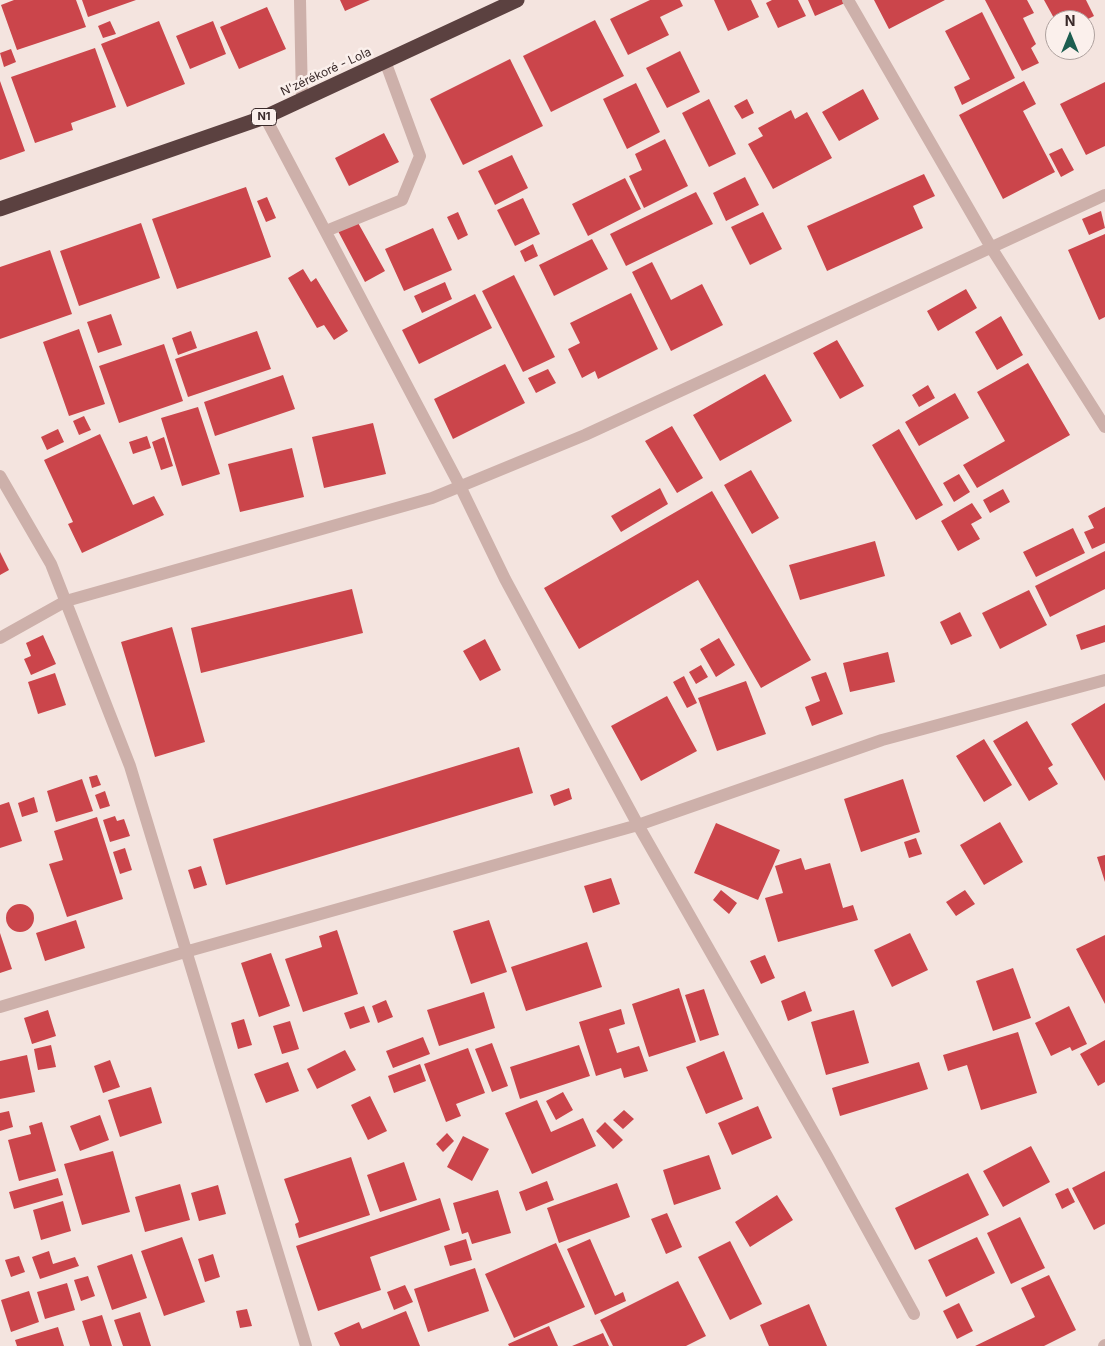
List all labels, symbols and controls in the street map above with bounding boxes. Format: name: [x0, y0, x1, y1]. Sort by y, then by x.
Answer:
north arrow: [1045, 10, 1095, 60]
text: N: [1065, 12, 1075, 29]
street label: N'zérékoré - Lola: [278, 45, 374, 99]
road number: N1: [252, 108, 276, 125]

